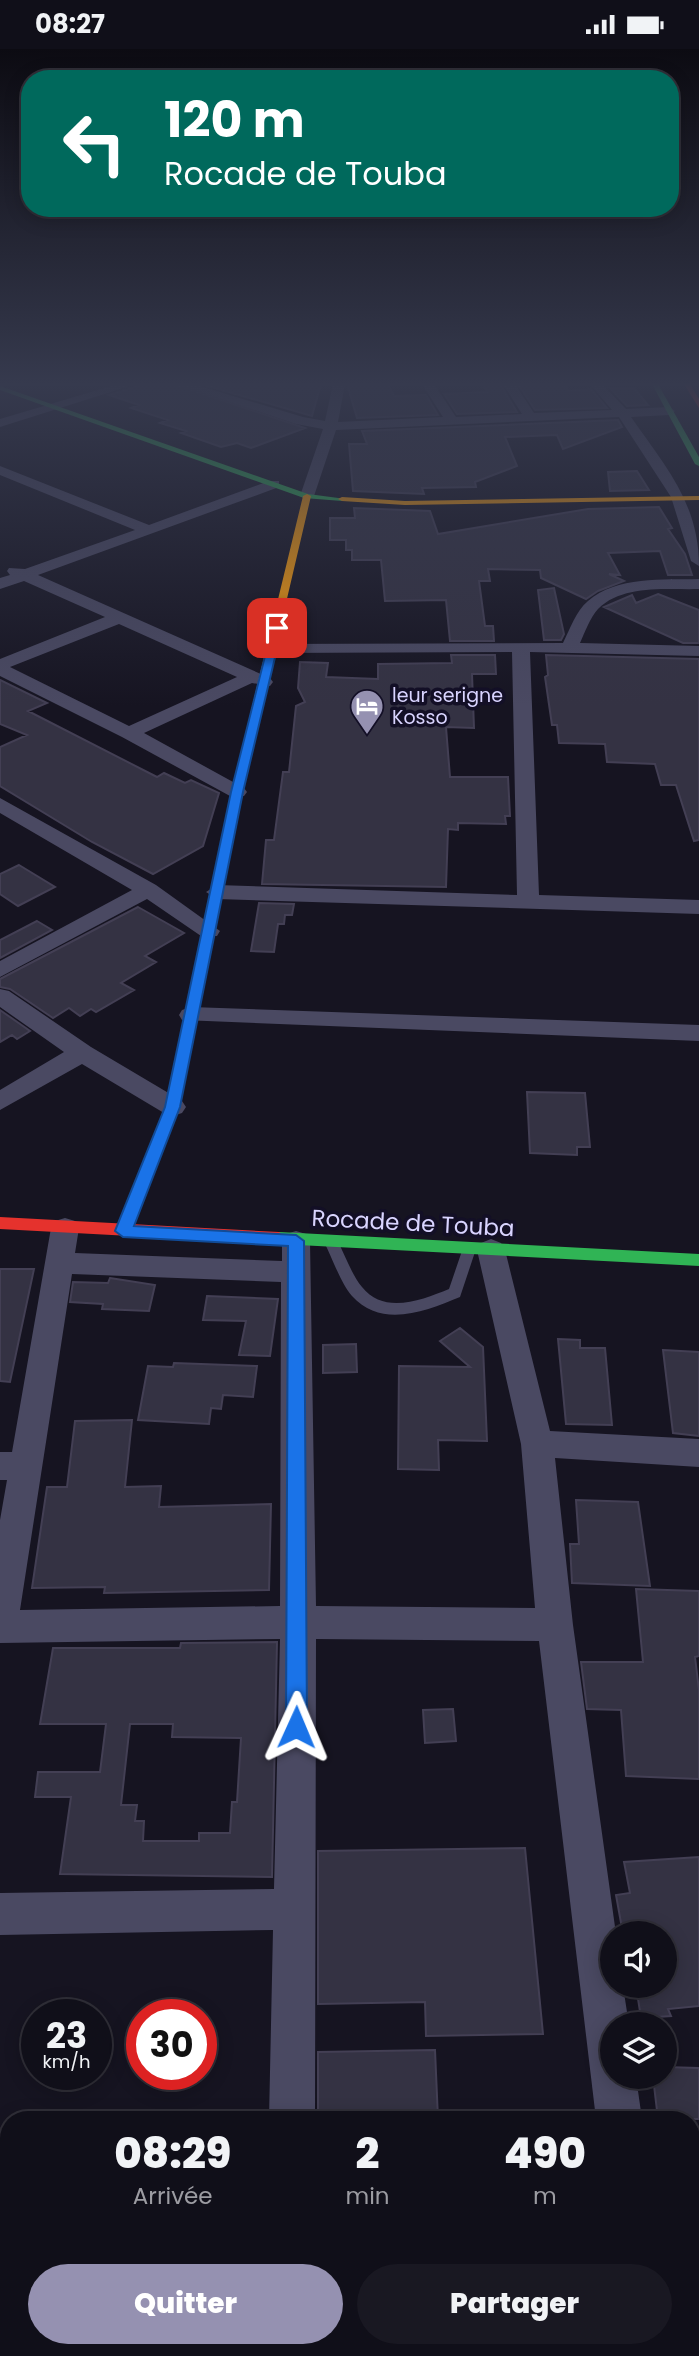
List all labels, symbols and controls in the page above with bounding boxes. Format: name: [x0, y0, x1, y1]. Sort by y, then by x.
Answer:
text: 08:27: [35, 6, 105, 42]
text: 120 m: [164, 86, 305, 154]
icon: left: [49, 98, 140, 189]
text: Rocade de Touba: [164, 151, 447, 196]
pin: [247, 598, 307, 658]
icon: arrive: [258, 609, 296, 647]
place label: leur serigne Kosso: [392, 682, 503, 731]
hotel icon: leur serigne Kosso: [348, 687, 386, 736]
street label: Rocade de Touba: [311, 1202, 515, 1244]
position arrow: [259, 1690, 333, 1764]
map controls: [600, 1921, 677, 2089]
button: sound: [600, 1921, 677, 1998]
speed limit sign: 30: [126, 1999, 217, 2090]
text: 23: [46, 2011, 87, 2060]
button: layers: [600, 2012, 677, 2089]
text: km/h: [43, 2049, 90, 2074]
text: 08:29: [114, 2124, 231, 2183]
text: 2: [356, 2124, 379, 2183]
text: 490: [504, 2124, 586, 2183]
text: Arrivée: [133, 2180, 213, 2212]
text: min: [345, 2180, 390, 2212]
text: m: [533, 2180, 557, 2212]
button: Quitter: [28, 2264, 343, 2344]
button: Partager: [357, 2264, 672, 2344]

